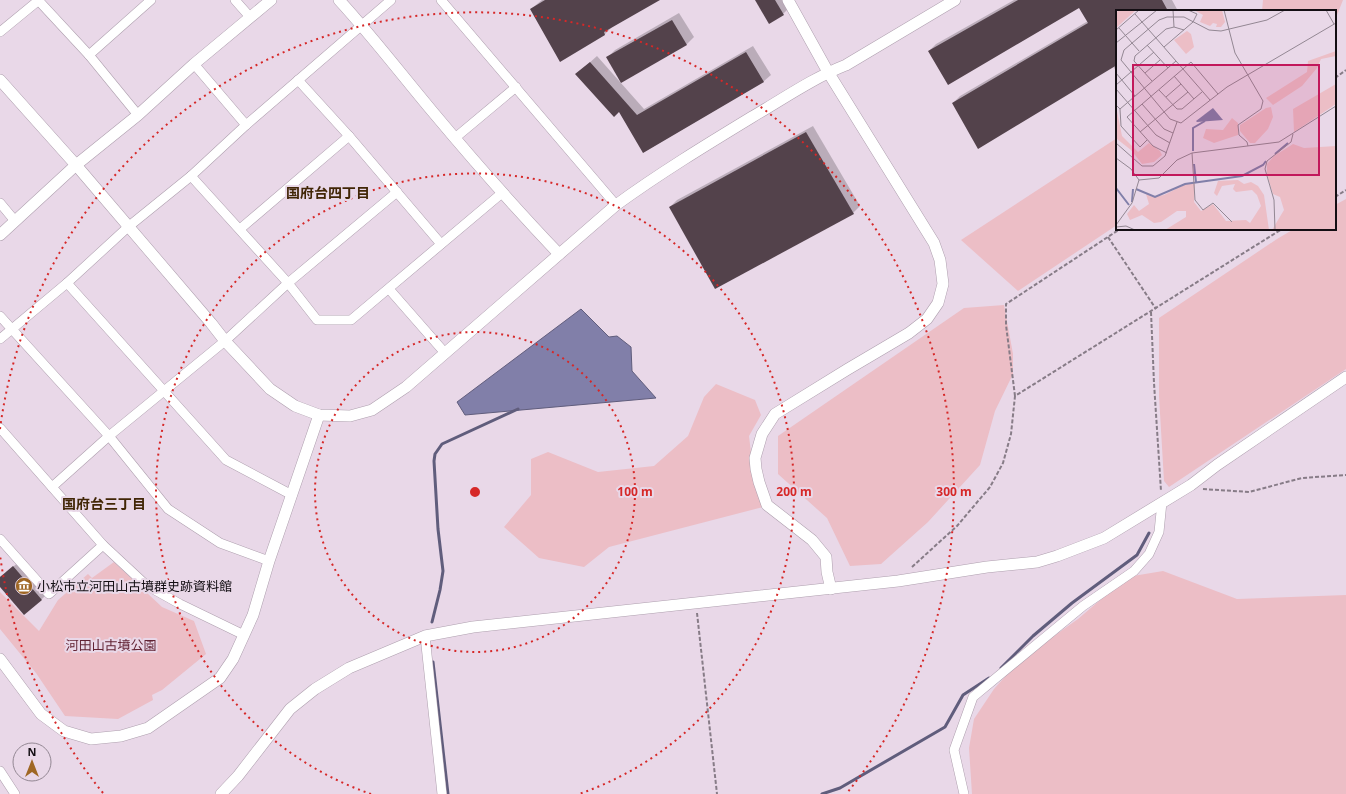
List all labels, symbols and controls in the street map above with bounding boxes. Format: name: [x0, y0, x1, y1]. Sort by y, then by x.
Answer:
inset map: [1116, 10, 1336, 230]
district label: 国府台四丁目: [286, 183, 370, 202]
text: 100 m: [617, 483, 653, 500]
text: 200 m: [776, 483, 812, 500]
text: 300 m: [936, 483, 972, 500]
centre of rings: [468, 485, 482, 499]
district label: 国府台三丁目: [62, 494, 146, 513]
museum icon: 小松市立河田山古墳群史跡資料館: [14, 576, 34, 596]
place label: 小松市立河田山古墳群史跡資料館: [37, 577, 232, 595]
park label: 河田山古墳公園: [65, 636, 157, 654]
north arrow: [12, 742, 52, 782]
text: N: [28, 744, 36, 759]

